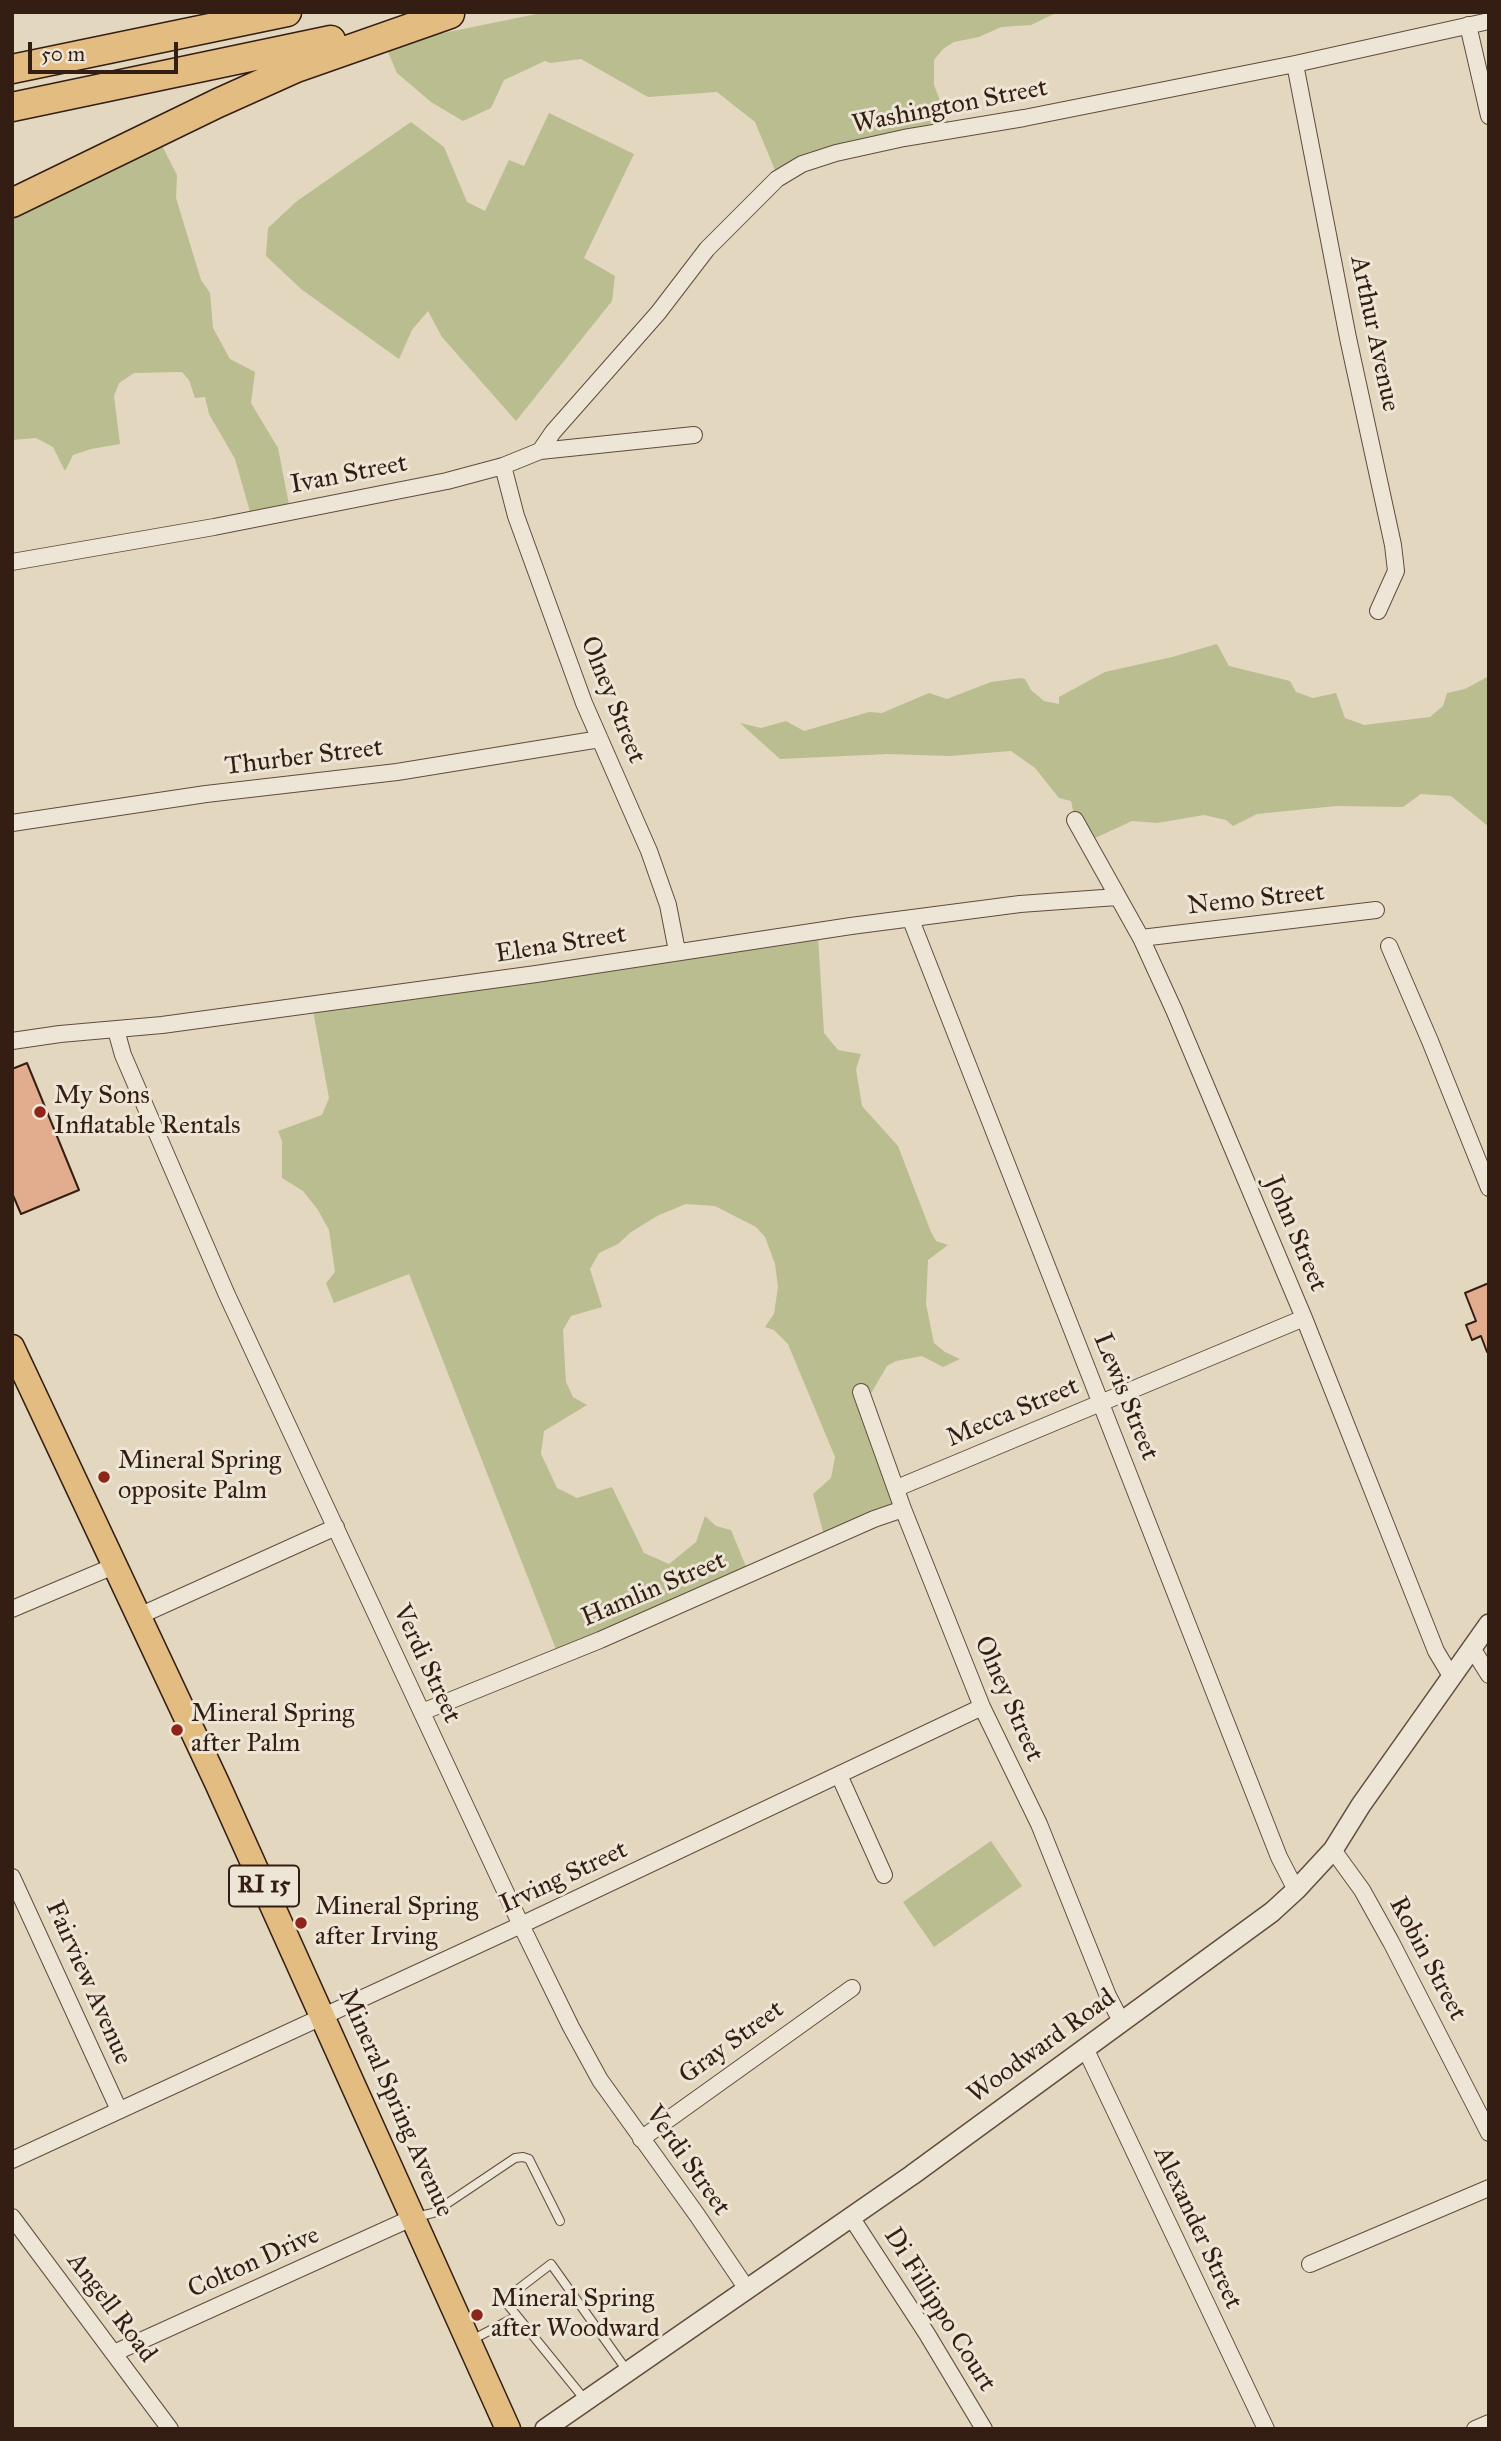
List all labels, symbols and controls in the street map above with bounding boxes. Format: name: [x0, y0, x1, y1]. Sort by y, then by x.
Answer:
scale bar: [32, 28, 182, 72]
text: 50 m: [41, 41, 85, 67]
street label: Washington Street: [850, 73, 1050, 141]
street label: Arthur Avenue: [1342, 253, 1406, 415]
street label: Ivan Street: [288, 448, 410, 502]
street label: Olney Street: [572, 632, 652, 768]
street label: Thurber Street: [223, 733, 385, 783]
street label: Nemo Street: [1186, 877, 1326, 923]
street label: Elena Street: [494, 919, 628, 971]
place label: My Sons Inflatable Rentals: [54, 1081, 241, 1142]
marker: My Sons Inflatable Rentals: [32, 1104, 48, 1120]
street label: John Street: [1257, 1172, 1333, 1296]
street label: Lewis Street: [1085, 1329, 1165, 1465]
street label: Mecca Street: [942, 1371, 1084, 1455]
place label: Mineral Spring opposite Palm: [118, 1446, 281, 1508]
marker: Mineral Spring opposite Palm: [96, 1469, 112, 1485]
street label: Hamlin Street: [577, 1546, 731, 1634]
street label: Verdi Street: [385, 1600, 467, 1728]
street label: Olney Street: [967, 1631, 1049, 1767]
place label: Mineral Spring after Palm: [191, 1699, 354, 1760]
marker: Mineral Spring after Palm: [169, 1722, 185, 1738]
street label: Irving Street: [495, 1835, 633, 1921]
road number: RI 15: [229, 1866, 299, 1907]
place label: Mineral Spring after Irving: [315, 1892, 478, 1954]
street label: Robin Street: [1381, 1892, 1473, 2026]
street label: Fairview Avenue: [38, 1896, 138, 2070]
marker: Mineral Spring after Irving: [293, 1915, 309, 1931]
street label: Woodward Road: [962, 1983, 1122, 2111]
street label: Mineral Spring Avenue: [331, 1984, 459, 2222]
street label: Gray Street: [674, 1995, 790, 2091]
street label: Verdi Street: [638, 2100, 736, 2222]
street label: Alexander Street: [1146, 2142, 1248, 2314]
street label: Colton Drive: [184, 2220, 324, 2306]
street label: Di Fillippo Court: [876, 2222, 1002, 2398]
street label: Angell Road: [60, 2247, 162, 2369]
place label: Mineral Spring after Woodward: [491, 2284, 660, 2346]
marker: Mineral Spring after Woodward: [469, 2307, 485, 2323]

